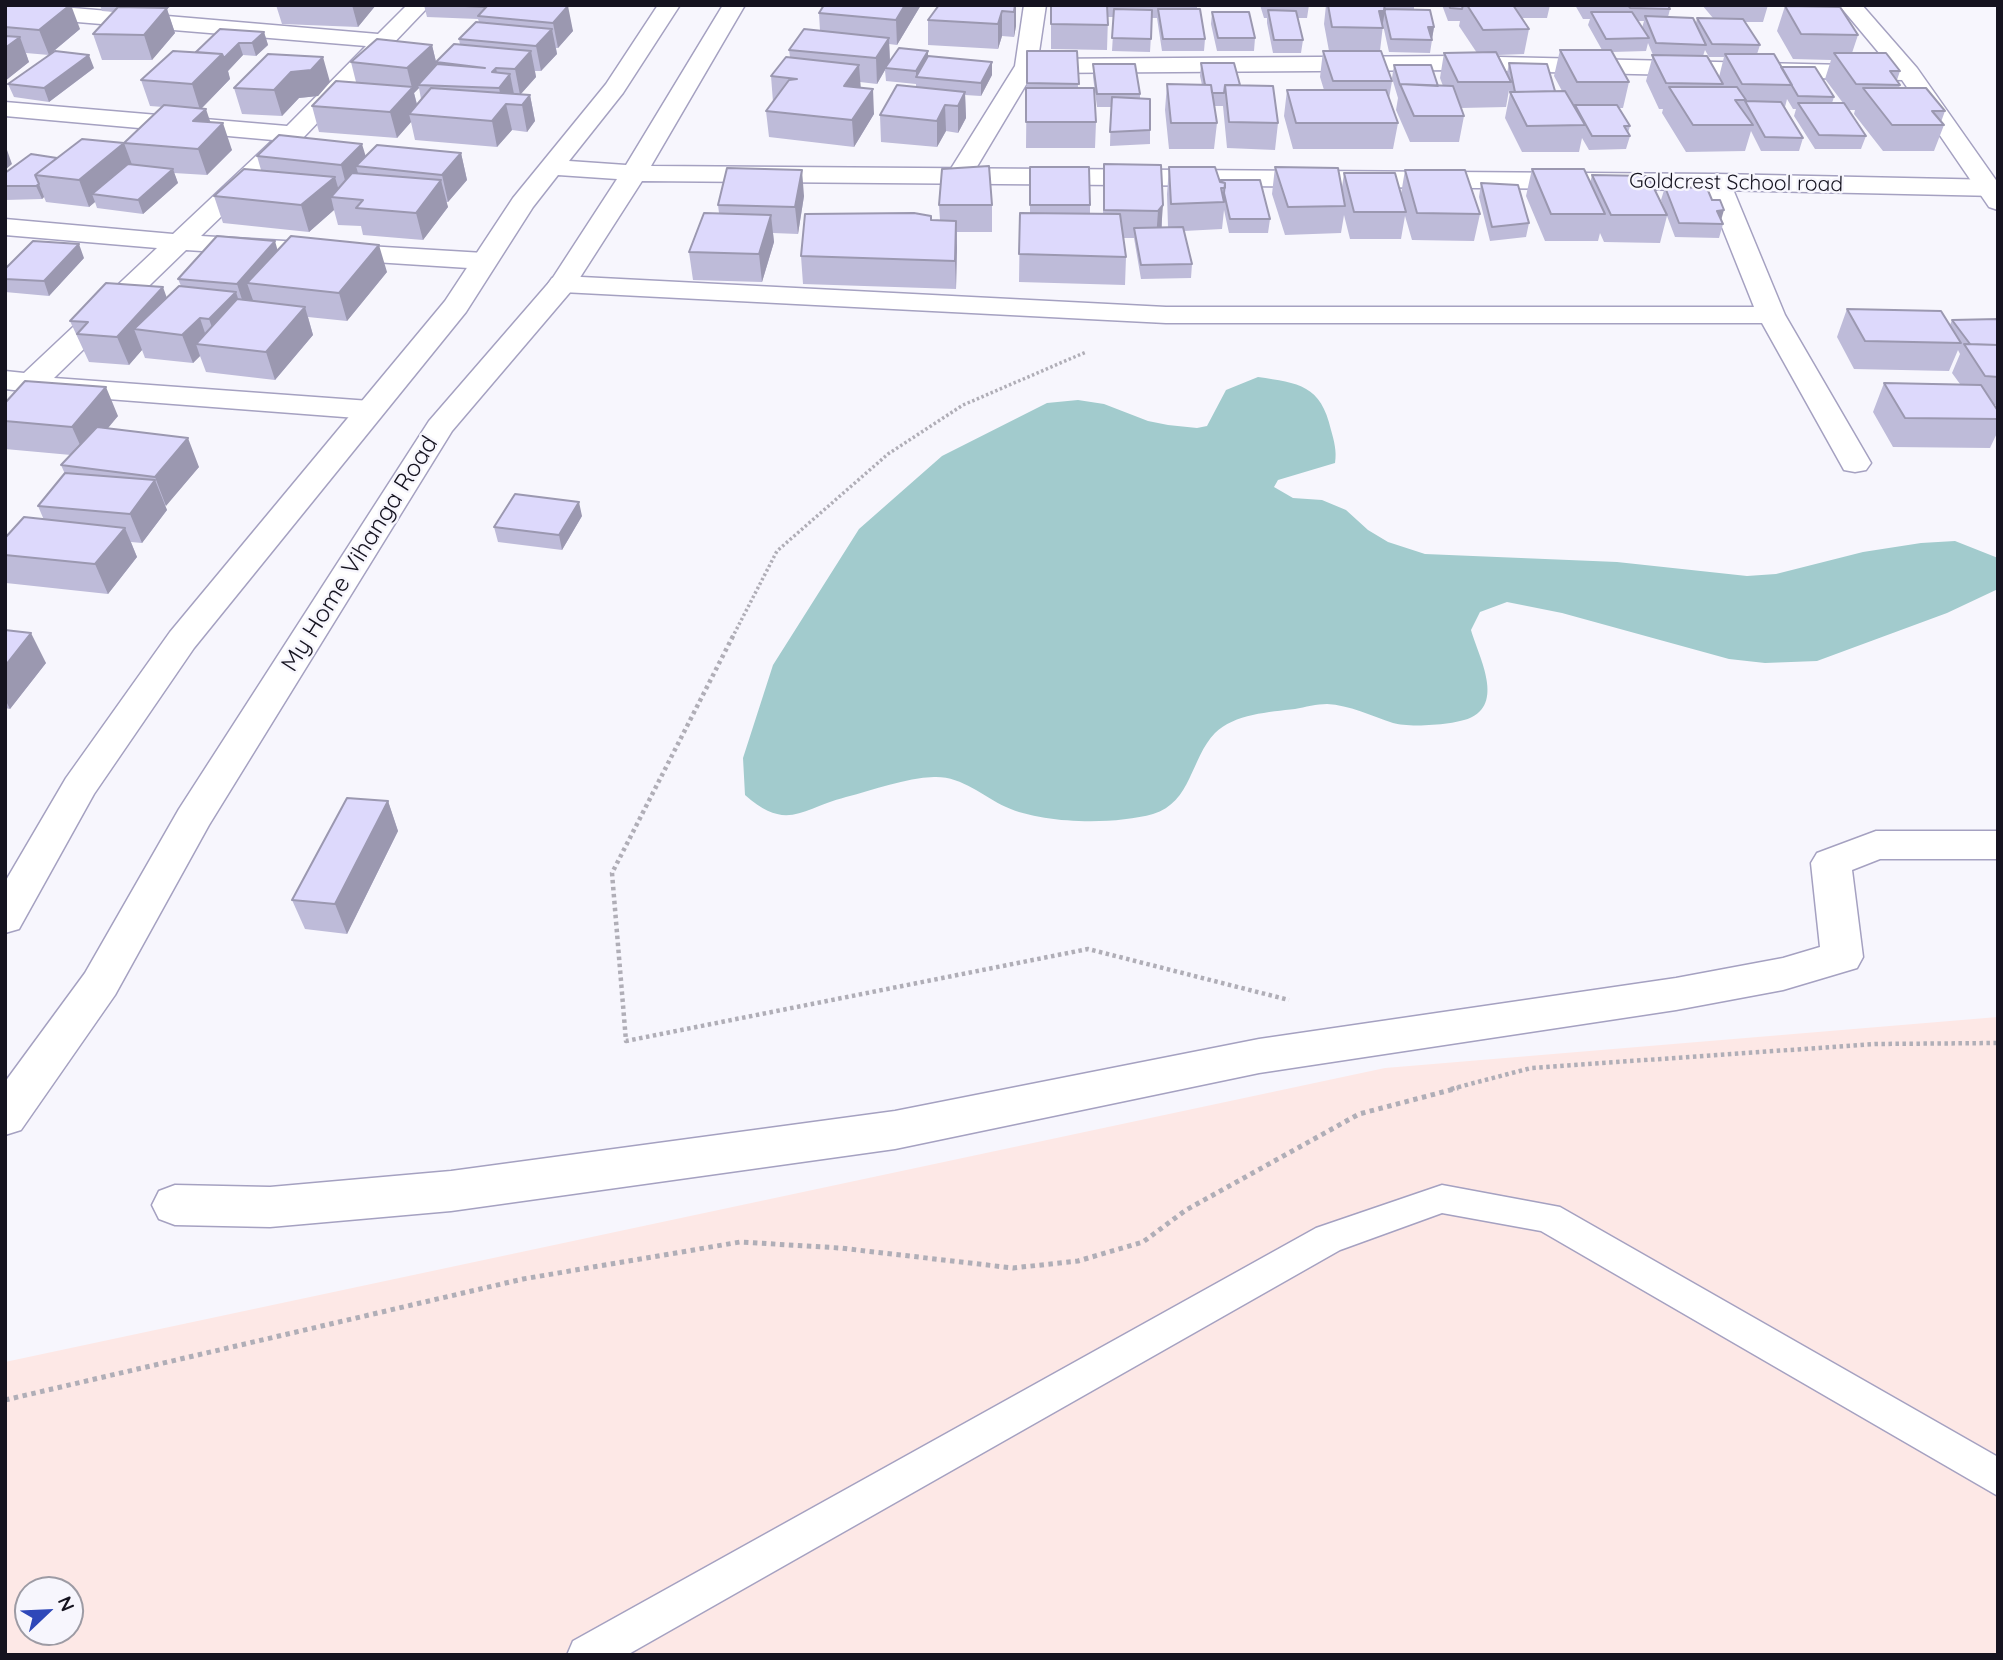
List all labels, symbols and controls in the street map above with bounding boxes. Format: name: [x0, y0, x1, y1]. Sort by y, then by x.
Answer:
street label: Goldcrest School road: [1629, 169, 1843, 197]
street label: My Home Vihanga Road: [276, 431, 444, 677]
north arrow: [14, 1576, 84, 1646]
text: N: [53, 1592, 80, 1615]

